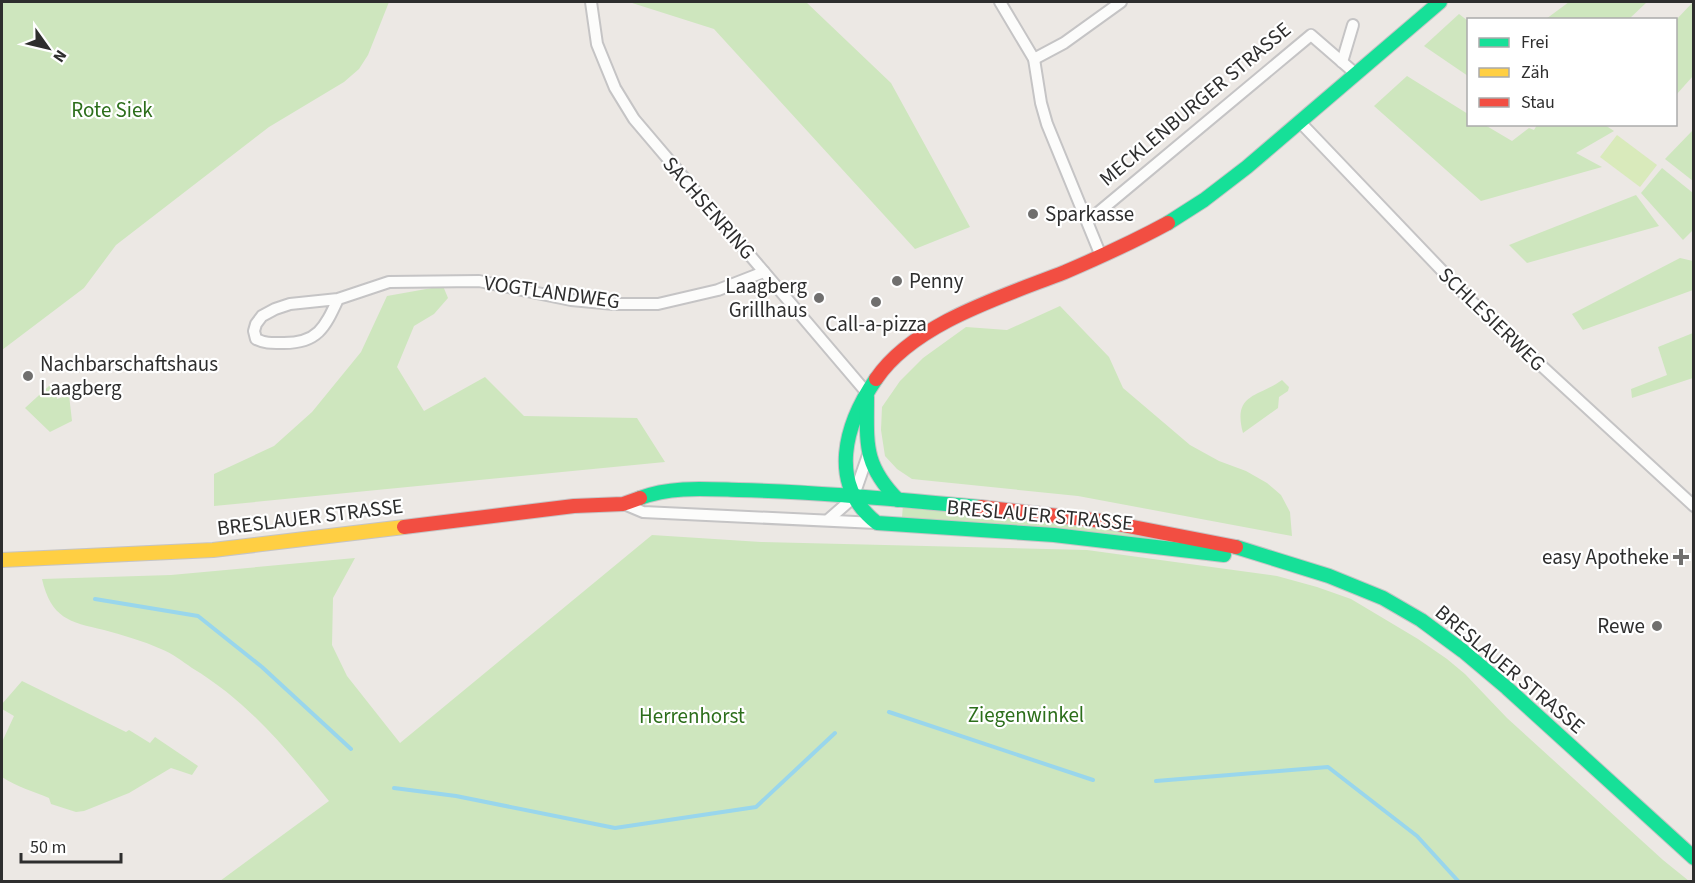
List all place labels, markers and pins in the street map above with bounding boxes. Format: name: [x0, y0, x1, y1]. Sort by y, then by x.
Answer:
place label: Sparkasse: [1045, 199, 1134, 229]
marker: Sparkasse: [1026, 207, 1040, 221]
place label: Penny: [909, 266, 964, 296]
place label: Laagberg Grillhaus: [725, 271, 807, 325]
marker: Penny: [890, 274, 904, 288]
marker: Laagberg Grillhaus: [812, 291, 826, 305]
marker: Call-a-pizza: [869, 295, 883, 309]
place label: Call-a-pizza: [825, 309, 927, 339]
place label: Nachbarschaftshaus Laagberg: [40, 349, 218, 403]
marker: Nachbarschaftshaus Laagberg: [21, 369, 35, 383]
place label: easy Apotheke: [1542, 542, 1669, 572]
marker: easy Apotheke: [1674, 550, 1688, 564]
place label: Rewe: [1597, 611, 1645, 641]
marker: Rewe: [1650, 619, 1664, 633]

